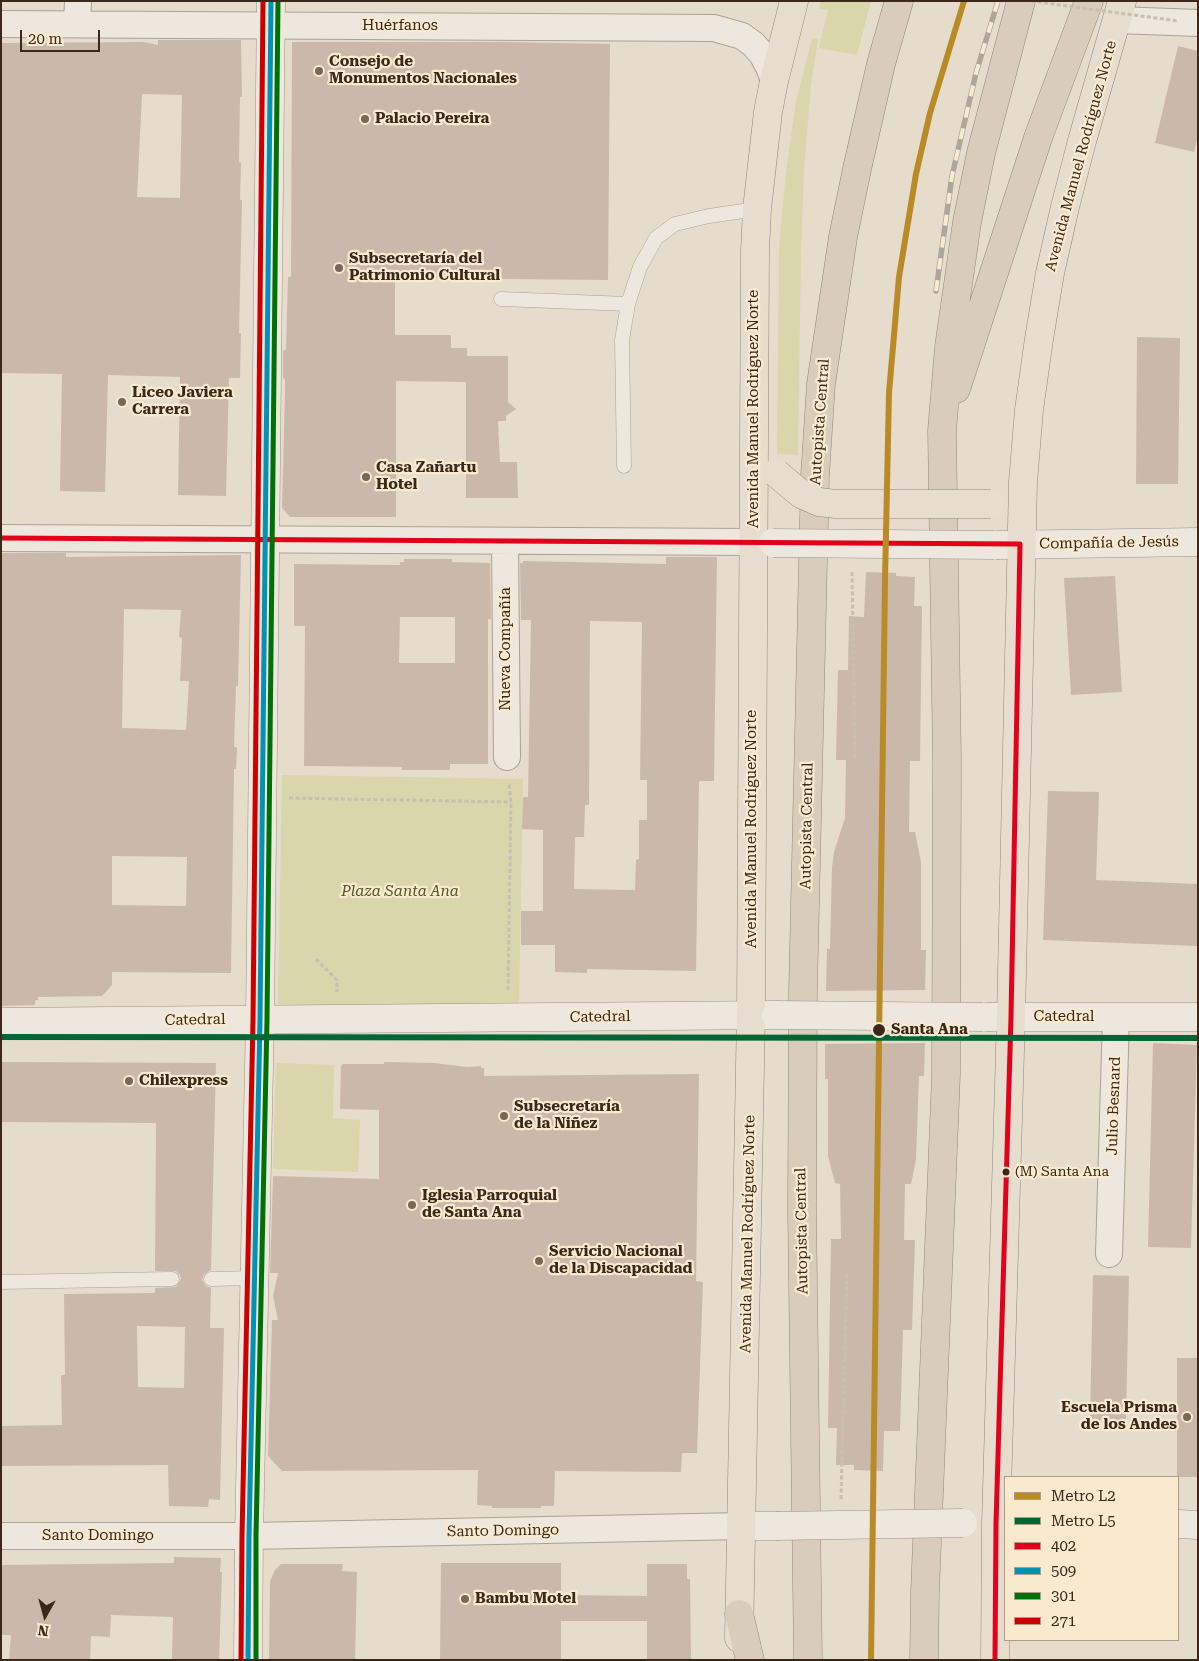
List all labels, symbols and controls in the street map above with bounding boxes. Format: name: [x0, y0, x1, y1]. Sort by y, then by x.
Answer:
street label: Huérfanos: [362, 17, 438, 35]
scale bar: [22, 20, 102, 52]
text: 20 m: [28, 30, 62, 48]
street label: Avenida Manuel Rodríguez Norte: [1041, 39, 1121, 273]
place label: Consejo de Monumentos Nacionales: [329, 53, 517, 88]
marker: Consejo de Monumentos Nacionales: [313, 65, 325, 77]
place label: Palacio Pereira: [375, 110, 489, 128]
marker: Palacio Pereira: [359, 113, 371, 125]
place label: Subsecretaría del Patrimonio Cultural: [349, 250, 500, 285]
marker: Subsecretaría del Patrimonio Cultural: [333, 262, 345, 274]
street label: Avenida Manuel Rodríguez Norte: [745, 290, 763, 528]
street label: Autopista Central: [807, 358, 833, 486]
place label: Liceo Javiera Carrera: [132, 384, 233, 419]
marker: Liceo Javiera Carrera: [116, 396, 128, 408]
place label: Casa Zañartu Hotel: [376, 459, 476, 494]
marker: Casa Zañartu Hotel: [360, 471, 372, 483]
street label: Compañía de Jesús: [1039, 533, 1179, 553]
street label: Nueva Compañía: [497, 587, 515, 711]
street label: Avenida Manuel Rodríguez Norte: [743, 710, 761, 948]
street label: Autopista Central: [797, 763, 817, 889]
park label: Plaza Santa Ana: [341, 883, 459, 901]
street label: Catedral: [569, 1007, 631, 1027]
street label: Catedral: [1034, 1008, 1094, 1026]
street label: Catedral: [164, 1010, 226, 1030]
place label: Santa Ana: [891, 1021, 968, 1039]
marker: Santa Ana: [871, 1022, 887, 1038]
street label: Julio Besnard: [1103, 1056, 1125, 1156]
place label: Chilexpress: [139, 1072, 228, 1090]
marker: Chilexpress: [123, 1075, 135, 1087]
place label: Subsecretaría de la Niñez: [514, 1098, 620, 1133]
marker: Subsecretaría de la Niñez: [498, 1110, 510, 1122]
street label: Avenida Manuel Rodríguez Norte: [737, 1115, 759, 1353]
place label: (M) Santa Ana: [1015, 1164, 1109, 1180]
marker: (M) Santa Ana: [1001, 1167, 1011, 1177]
street label: Autopista Central: [792, 1168, 812, 1294]
place label: Iglesia Parroquial de Santa Ana: [422, 1187, 557, 1222]
marker: Iglesia Parroquial de Santa Ana: [406, 1199, 418, 1211]
place label: Servicio Nacional de la Discapacidad: [549, 1243, 693, 1278]
marker: Servicio Nacional de la Discapacidad: [533, 1255, 545, 1267]
place label: Escuela Prisma de los Andes: [1061, 1399, 1177, 1434]
marker: Escuela Prisma de los Andes: [1181, 1411, 1193, 1423]
legend: [1004, 1476, 1179, 1641]
text: Metro L2: [1051, 1487, 1116, 1505]
text: Metro L5: [1051, 1512, 1116, 1530]
street label: Santo Domingo: [447, 1521, 559, 1541]
street label: Santo Domingo: [42, 1527, 154, 1545]
text: 402: [1051, 1537, 1076, 1555]
text: 509: [1051, 1562, 1076, 1580]
text: 301: [1051, 1587, 1076, 1605]
place label: Bambu Motel: [475, 1590, 576, 1608]
north arrow: [20, 1591, 70, 1641]
marker: Bambu Motel: [459, 1593, 471, 1605]
text: 271: [1051, 1612, 1076, 1630]
text: N: [37, 1622, 49, 1639]

